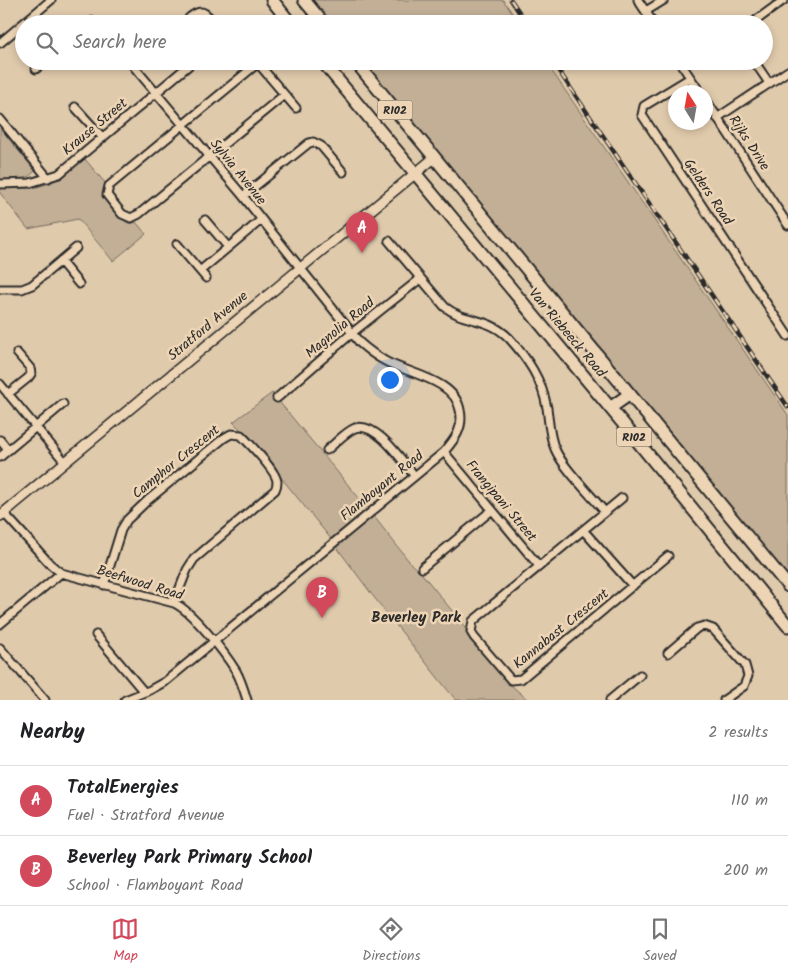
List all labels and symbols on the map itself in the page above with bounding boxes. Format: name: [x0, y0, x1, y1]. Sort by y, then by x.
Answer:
north arrow: [668, 85, 713, 130]
street label: Krause Street: [57, 93, 133, 161]
road number: R102: [378, 100, 412, 120]
street label: Rijks Drive: [723, 111, 776, 176]
street label: Sylvia Avenue: [204, 134, 272, 211]
street label: Gelders Road: [678, 154, 739, 230]
pin: A: [346, 212, 378, 253]
street label: Van Riebeeck Road: [523, 283, 612, 383]
street label: Stratford Avenue: [163, 285, 254, 366]
street label: Magnolia Road: [300, 292, 380, 364]
your location: [377, 367, 403, 393]
street label: Camphor Crescent: [127, 419, 225, 504]
road number: R102: [616, 428, 652, 447]
street label: Flamboyant Road: [335, 445, 429, 527]
street label: Frangipani Street: [460, 455, 542, 547]
street label: Beefwood Road: [94, 559, 187, 607]
pin: B: [306, 577, 338, 618]
street label: Kannabast Crescent: [508, 583, 614, 675]
district label: Beverley Park: [371, 606, 461, 630]

